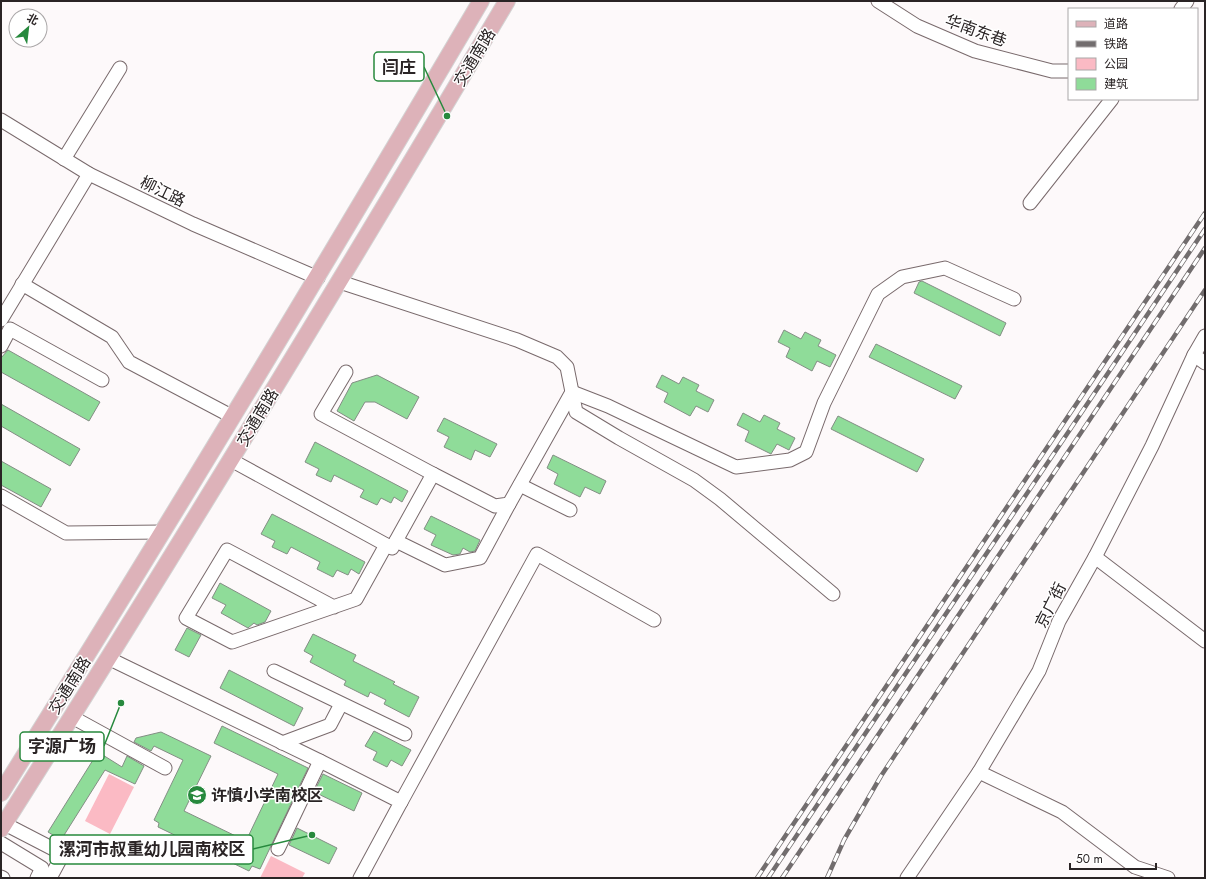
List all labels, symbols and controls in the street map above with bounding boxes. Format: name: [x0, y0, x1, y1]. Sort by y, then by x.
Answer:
north arrow: [8, 8, 48, 48]
legend: [1068, 8, 1198, 100]
street label: 华南东巷: [942, 9, 1010, 52]
text: 北: [24, 10, 41, 29]
text: 道路: [1104, 15, 1128, 33]
street label: 交通南路: [448, 24, 501, 91]
text: 铁路: [1104, 35, 1128, 53]
callout: 闫庄: [374, 52, 424, 81]
text: 闫庄: [382, 55, 416, 79]
text: 公园: [1104, 55, 1128, 73]
text: 建筑: [1104, 75, 1128, 93]
street label: 柳江路: [136, 171, 189, 212]
street label: 交通南路: [231, 384, 284, 451]
street label: 京广街: [1029, 579, 1072, 632]
street label: 交通南路: [43, 652, 96, 719]
callout: 字源广场: [20, 732, 104, 761]
text: 字源广场: [28, 734, 96, 758]
school or university icon: 许慎小学南校区: [186, 784, 208, 806]
place label: 许慎小学南校区: [211, 784, 323, 807]
callout: 漯河市叔重幼儿园南校区: [50, 835, 253, 864]
text: 漯河市叔重幼儿园南校区: [59, 837, 246, 861]
scale bar: [1070, 845, 1156, 871]
text: 50 m: [1076, 850, 1103, 868]

